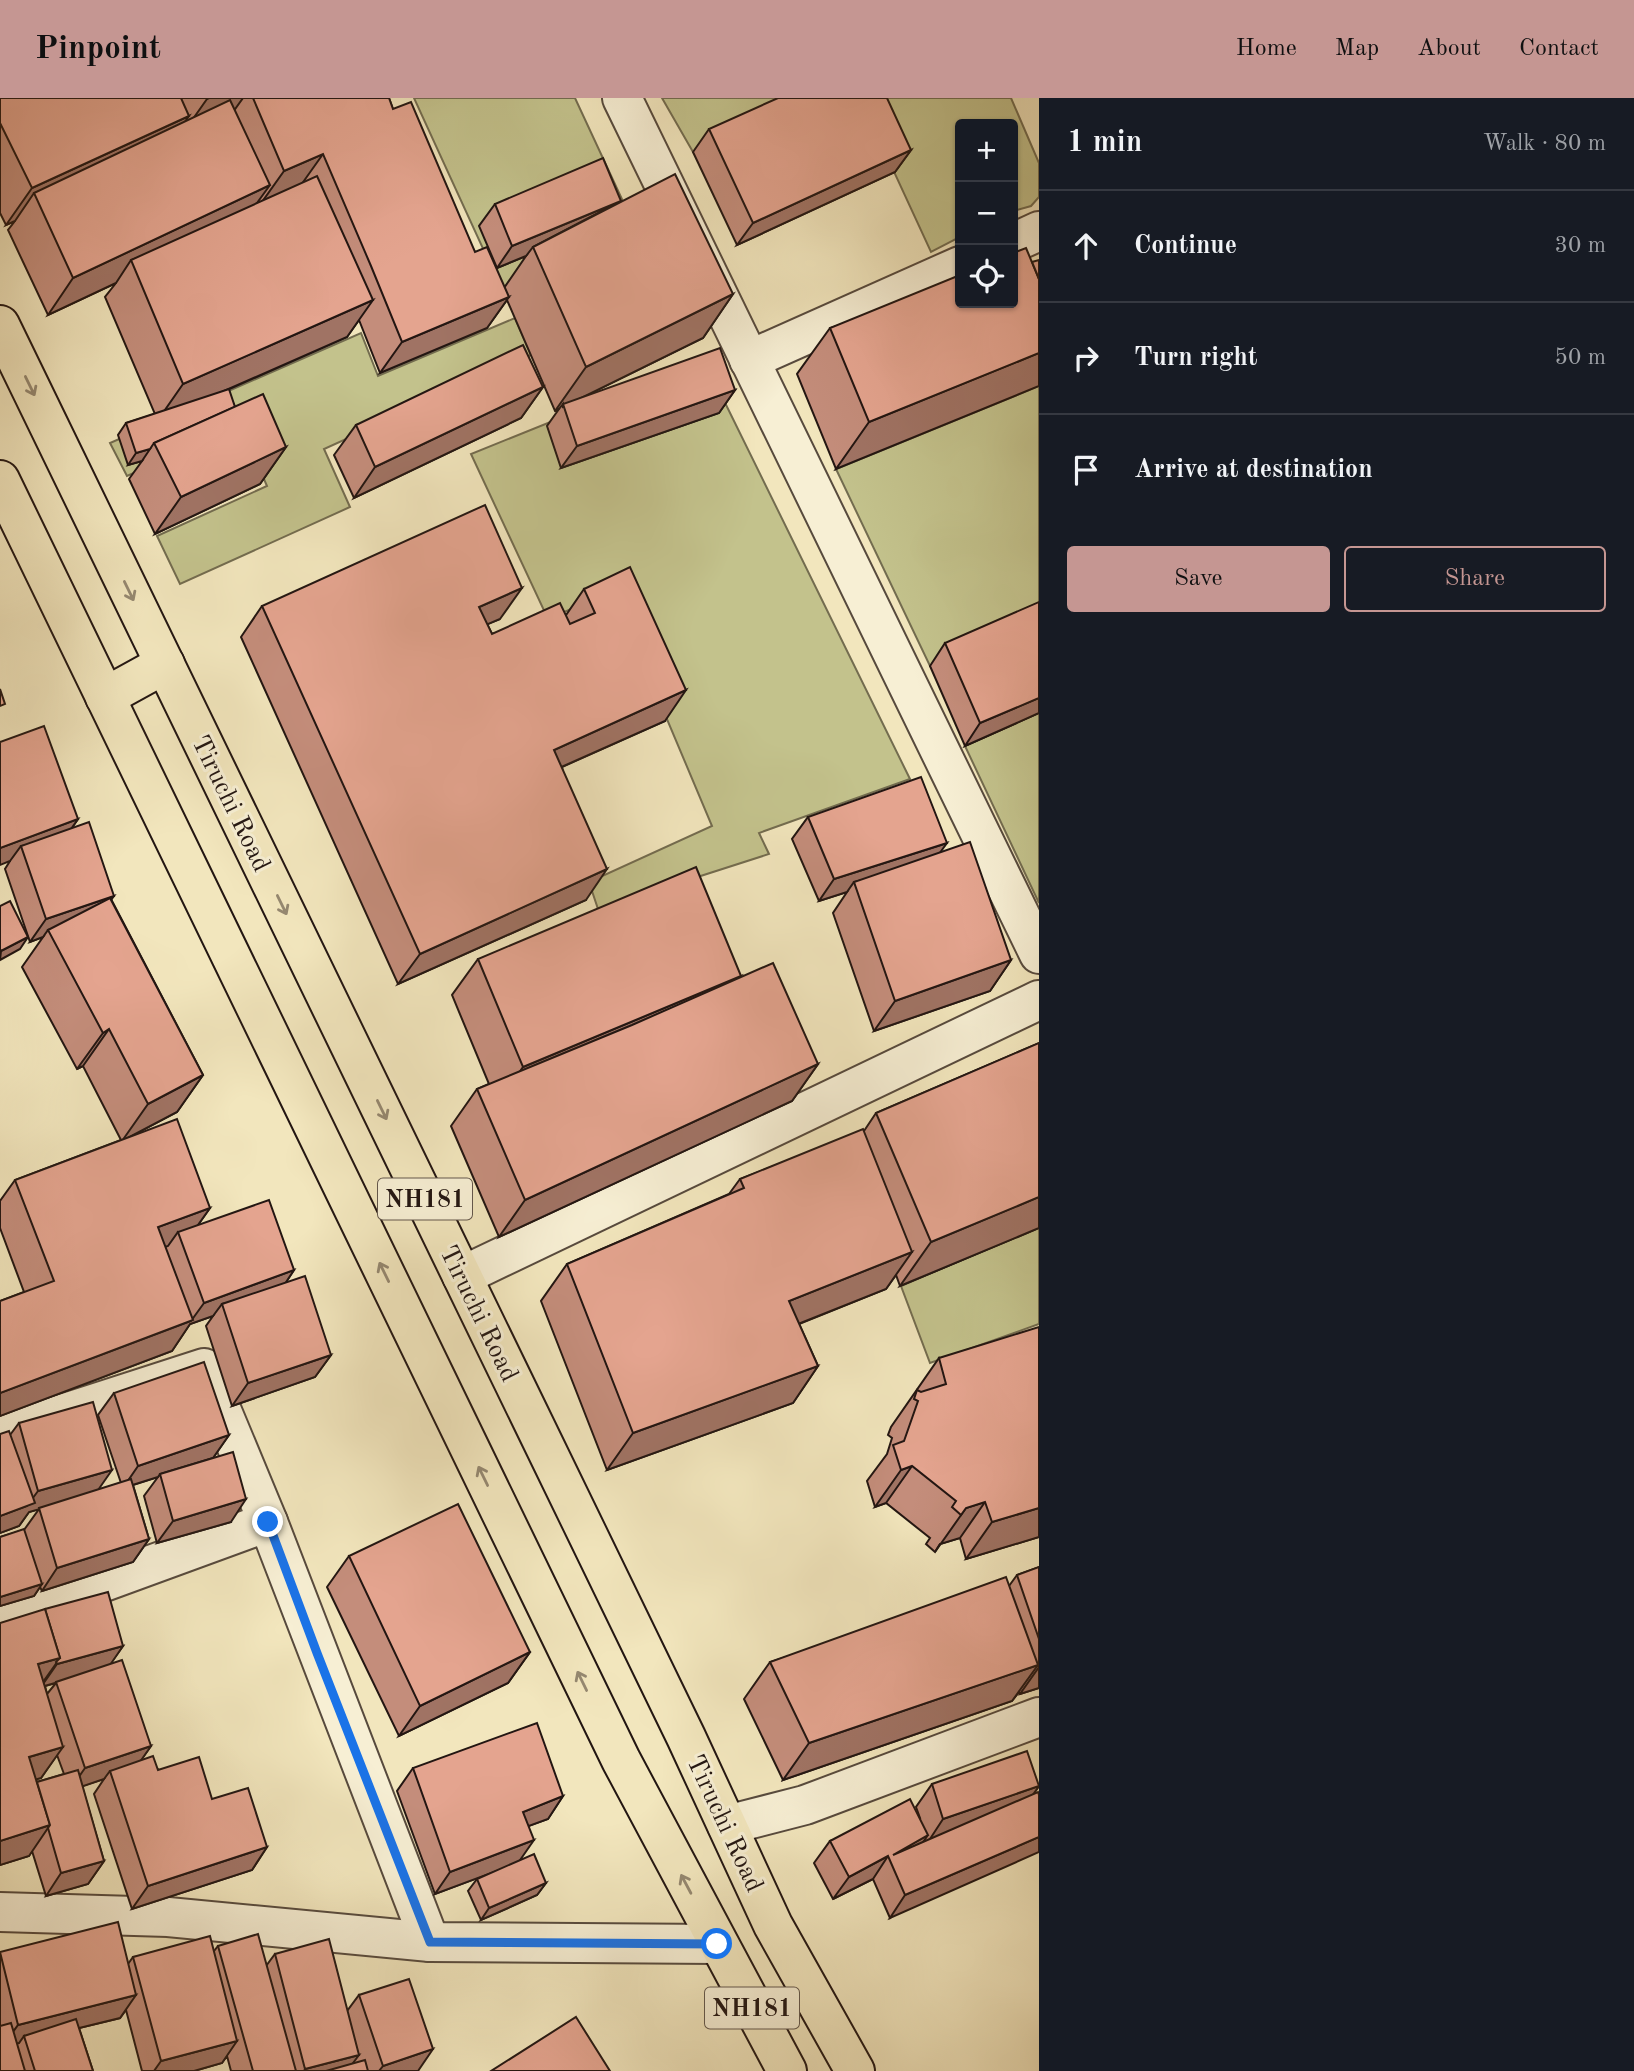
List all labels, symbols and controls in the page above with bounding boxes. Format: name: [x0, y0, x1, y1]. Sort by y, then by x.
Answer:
text: Pinpoint: [35, 33, 161, 66]
text: Home: [1236, 37, 1297, 61]
text: Map: [1335, 37, 1379, 61]
text: About: [1417, 37, 1481, 61]
text: Contact: [1519, 37, 1599, 61]
map controls: [955, 119, 1018, 308]
button: +: [955, 119, 1018, 182]
text: 1 min: [1067, 128, 1142, 158]
text: Walk · 80 m: [1483, 132, 1606, 155]
button: −: [955, 182, 1018, 245]
icon: ahead: [1067, 227, 1105, 265]
text: Continue: [1134, 233, 1237, 259]
text: 30 m: [1555, 234, 1606, 257]
button: locate: [955, 245, 1018, 308]
icon: right: [1067, 339, 1105, 377]
text: Turn right: [1134, 345, 1257, 371]
text: 50 m: [1555, 346, 1606, 369]
one-way arrow: [23, 375, 37, 396]
icon: arrive: [1067, 451, 1105, 489]
text: Arrive at destination: [1134, 457, 1373, 483]
button: Save: [1067, 546, 1330, 612]
button: Share: [1344, 546, 1606, 612]
one-way arrow: [123, 580, 136, 601]
street label: Tiruchi Road: [186, 732, 274, 876]
one-way arrow: [276, 894, 289, 915]
one-way arrow: [375, 1099, 389, 1120]
road number: NH181: [378, 1178, 472, 1219]
street label: Tiruchi Road: [434, 1242, 522, 1386]
one-way arrow: [376, 1262, 390, 1283]
one-way arrow: [476, 1466, 489, 1487]
route end: [252, 1506, 283, 1537]
one-way arrow: [575, 1671, 589, 1692]
street label: Tiruchi Road: [681, 1751, 767, 1896]
one-way arrow: [678, 1874, 692, 1895]
route start: [701, 1928, 732, 1959]
road number: NH181: [705, 1987, 799, 2028]

